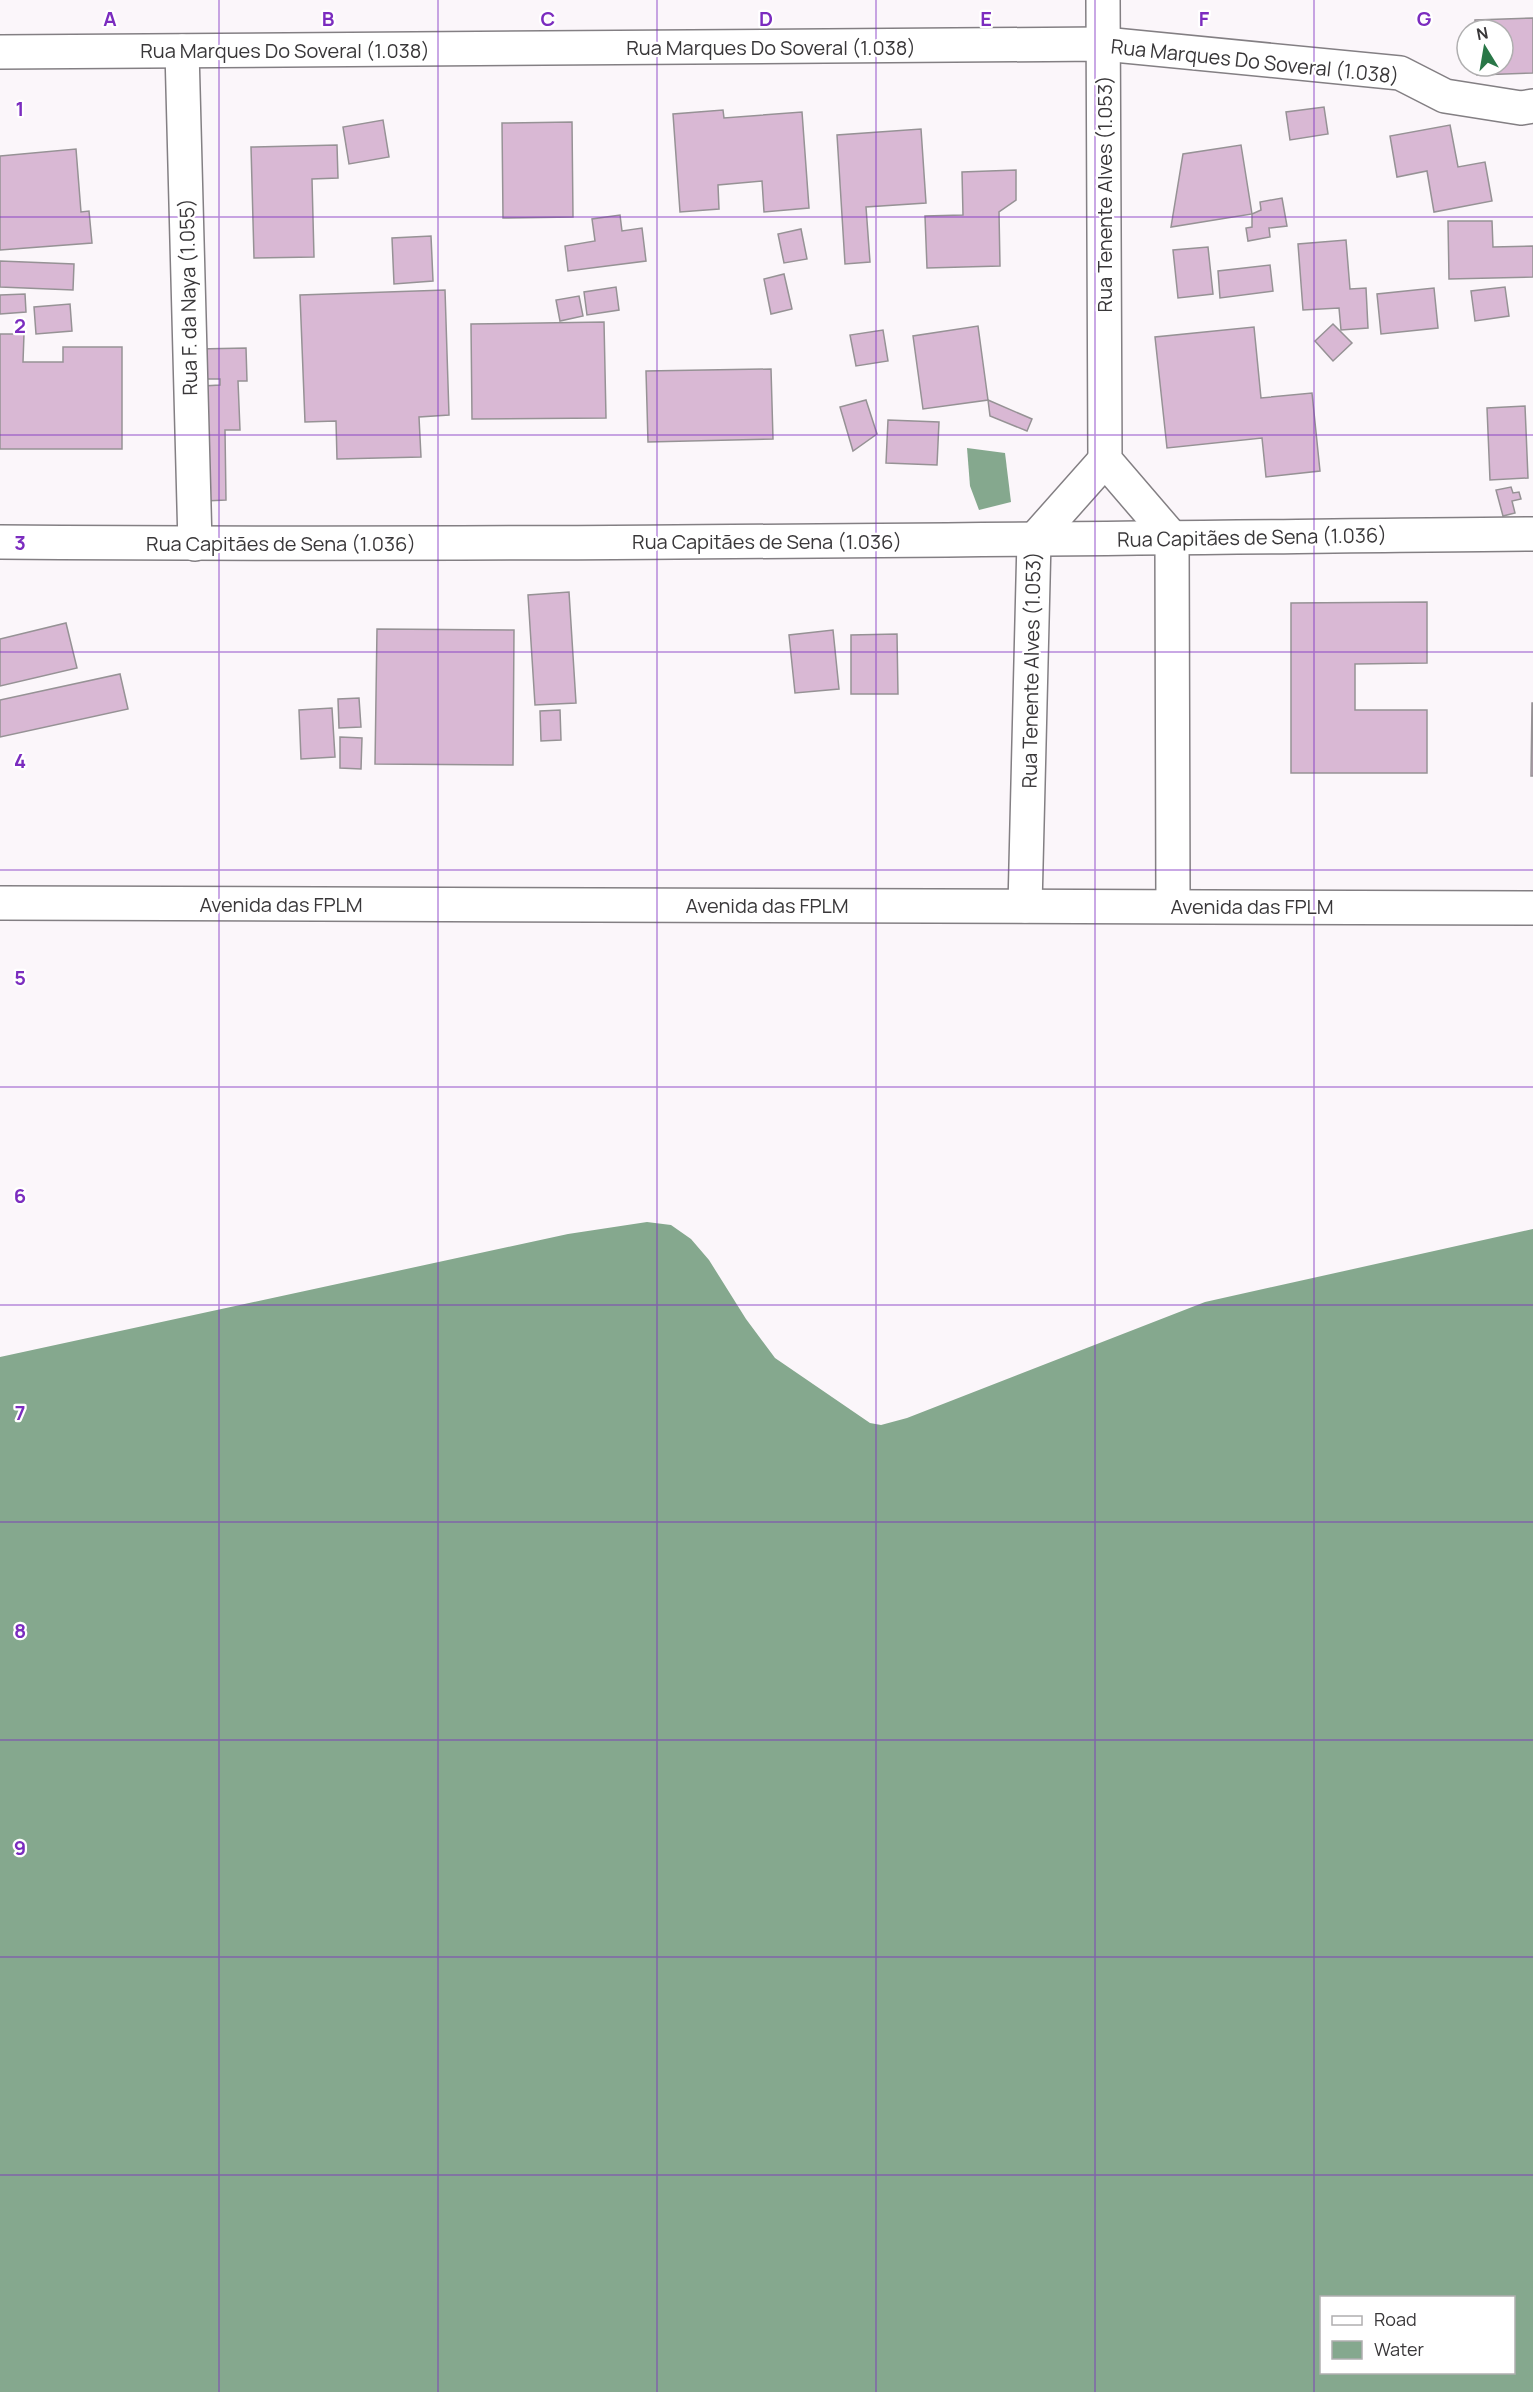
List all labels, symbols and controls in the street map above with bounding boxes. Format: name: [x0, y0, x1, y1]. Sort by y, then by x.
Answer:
text: A: [103, 5, 117, 32]
text: B: [322, 5, 335, 32]
text: C: [541, 5, 555, 32]
text: D: [759, 5, 773, 32]
text: E: [980, 5, 992, 32]
text: F: [1199, 5, 1210, 32]
text: G: [1417, 5, 1432, 32]
north arrow: [1455, 18, 1515, 78]
text: N: [1474, 21, 1490, 45]
street label: Rua Marques Do Soveral (1.038): [1110, 32, 1400, 90]
street label: Rua Marques Do Soveral (1.038): [626, 34, 916, 61]
street label: Rua Marques Do Soveral (1.038): [140, 37, 430, 64]
street label: Rua Tenente Alves (1.053): [1091, 76, 1118, 312]
text: 1: [16, 95, 24, 122]
street label: Rua F. da Naya (1.055): [173, 198, 203, 396]
text: 2: [14, 312, 26, 339]
street label: Rua Capitães de Sena (1.036): [1117, 521, 1387, 553]
street label: Rua Capitães de Sena (1.036): [632, 528, 902, 555]
text: 3: [14, 529, 26, 556]
street label: Rua Capitães de Sena (1.036): [146, 530, 416, 557]
street label: Rua Tenente Alves (1.053): [1015, 551, 1047, 789]
text: 4: [14, 747, 26, 774]
street label: Avenida das FPLM: [199, 891, 363, 918]
street label: Avenida das FPLM: [685, 892, 849, 919]
street label: Avenida das FPLM: [1170, 893, 1334, 920]
text: 5: [14, 964, 26, 991]
text: 6: [14, 1182, 26, 1209]
text: 7: [15, 1399, 25, 1426]
text: 8: [14, 1617, 26, 1644]
text: 9: [14, 1834, 26, 1861]
legend: [1320, 2296, 1515, 2374]
text: Road: [1374, 2307, 1417, 2331]
text: Water: [1374, 2337, 1424, 2361]

